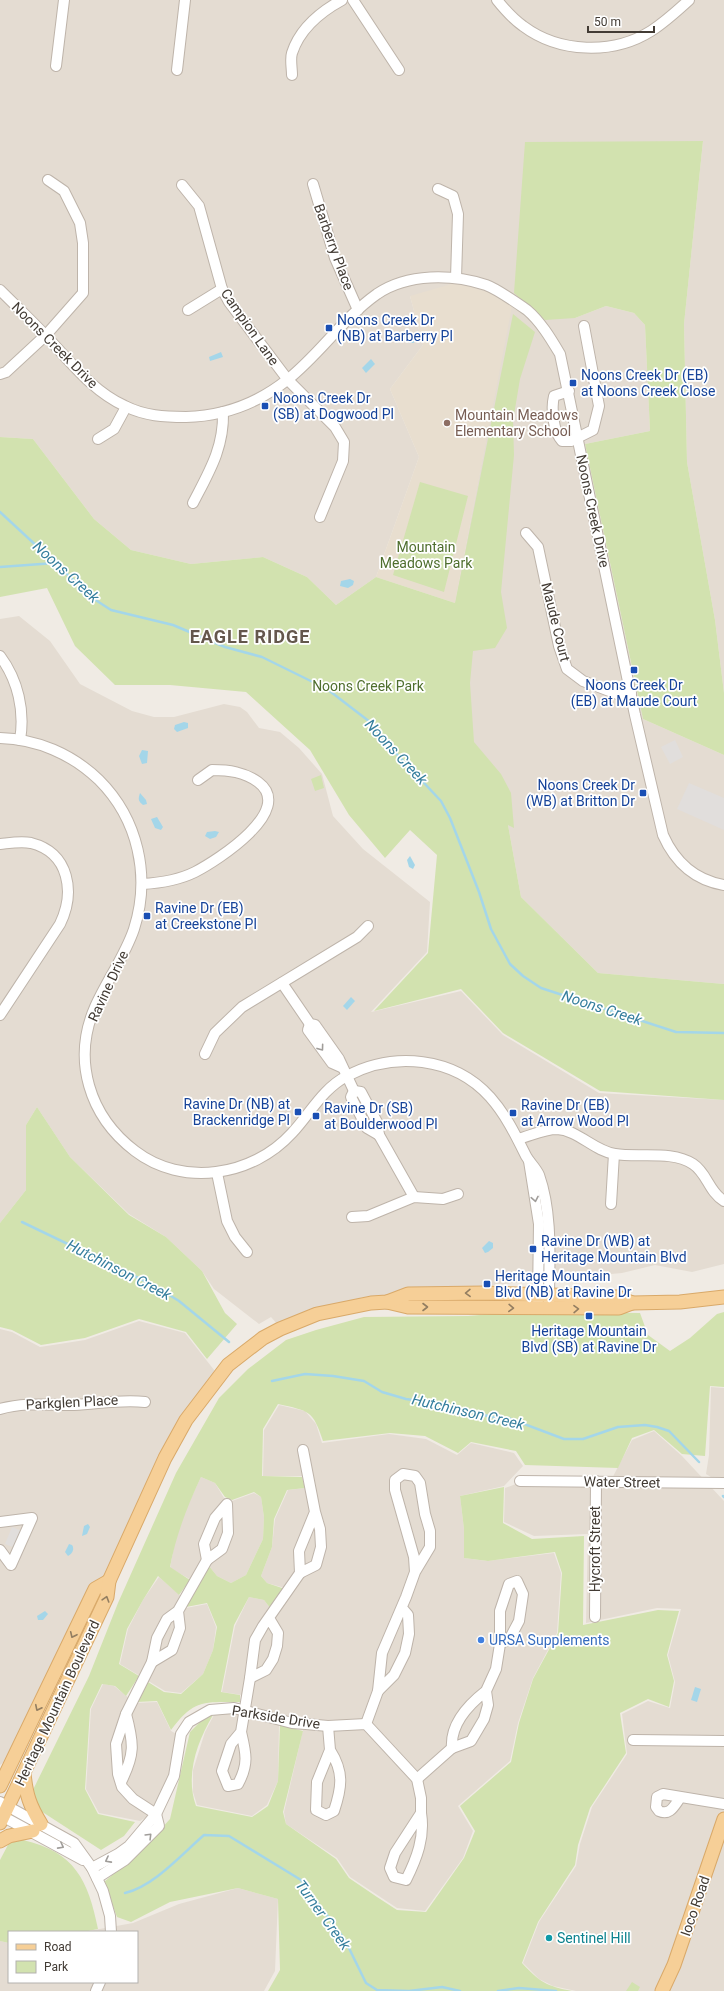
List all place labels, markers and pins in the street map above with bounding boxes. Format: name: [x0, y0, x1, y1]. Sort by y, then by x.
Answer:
place label: Noons Creek Dr (NB) at Barberry Pl: [337, 312, 453, 345]
marker: Noons Creek Dr (NB) at Barberry Pl: [324, 323, 334, 333]
place label: Noons Creek Dr (EB) at Noons Creek Close: [581, 367, 715, 399]
marker: Noons Creek Dr (EB) at Noons Creek Close: [568, 378, 578, 388]
place label: Noons Creek Dr (SB) at Dogwood Pl: [273, 390, 394, 423]
marker: Noons Creek Dr (SB) at Dogwood Pl: [260, 401, 270, 411]
place label: Mountain Meadows Elementary School: [455, 407, 578, 439]
marker: Mountain Meadows Elementary School: [442, 418, 452, 428]
marker: Noons Creek Dr (EB) at Maude Court: [629, 665, 639, 675]
place label: Noons Creek Dr (EB) at Maude Court: [571, 677, 698, 710]
place label: Noons Creek Dr (WB) at Britton Dr: [526, 777, 635, 810]
marker: Noons Creek Dr (WB) at Britton Dr: [638, 788, 648, 798]
place label: Ravine Dr (EB) at Creekstone Pl: [155, 900, 257, 932]
marker: Ravine Dr (EB) at Creekstone Pl: [142, 911, 152, 921]
place label: Ravine Dr (NB) at Brackenridge Pl: [184, 1096, 290, 1128]
place label: Ravine Dr (EB) at Arrow Wood Pl: [521, 1097, 629, 1129]
place label: Ravine Dr (SB) at Boulderwood Pl: [324, 1100, 438, 1132]
marker: Ravine Dr (NB) at Brackenridge Pl: [293, 1107, 303, 1117]
marker: Ravine Dr (EB) at Arrow Wood Pl: [508, 1108, 518, 1118]
marker: Ravine Dr (SB) at Boulderwood Pl: [311, 1111, 321, 1121]
place label: Ravine Dr (WB) at Heritage Mountain Blvd: [541, 1233, 687, 1265]
marker: Ravine Dr (WB) at Heritage Mountain Blvd: [528, 1244, 538, 1254]
place label: Heritage Mountain Blvd (NB) at Ravine Dr: [495, 1268, 632, 1301]
marker: Heritage Mountain Blvd (NB) at Ravine Dr: [482, 1279, 492, 1289]
marker: Heritage Mountain Blvd (SB) at Ravine Dr: [584, 1311, 594, 1321]
place label: Heritage Mountain Blvd (SB) at Ravine Dr: [522, 1323, 657, 1356]
place label: URSA Supplements: [489, 1632, 609, 1648]
marker: URSA Supplements: [476, 1635, 486, 1645]
place label: Sentinel Hill: [557, 1930, 631, 1946]
marker: Sentinel Hill: [544, 1933, 554, 1943]

